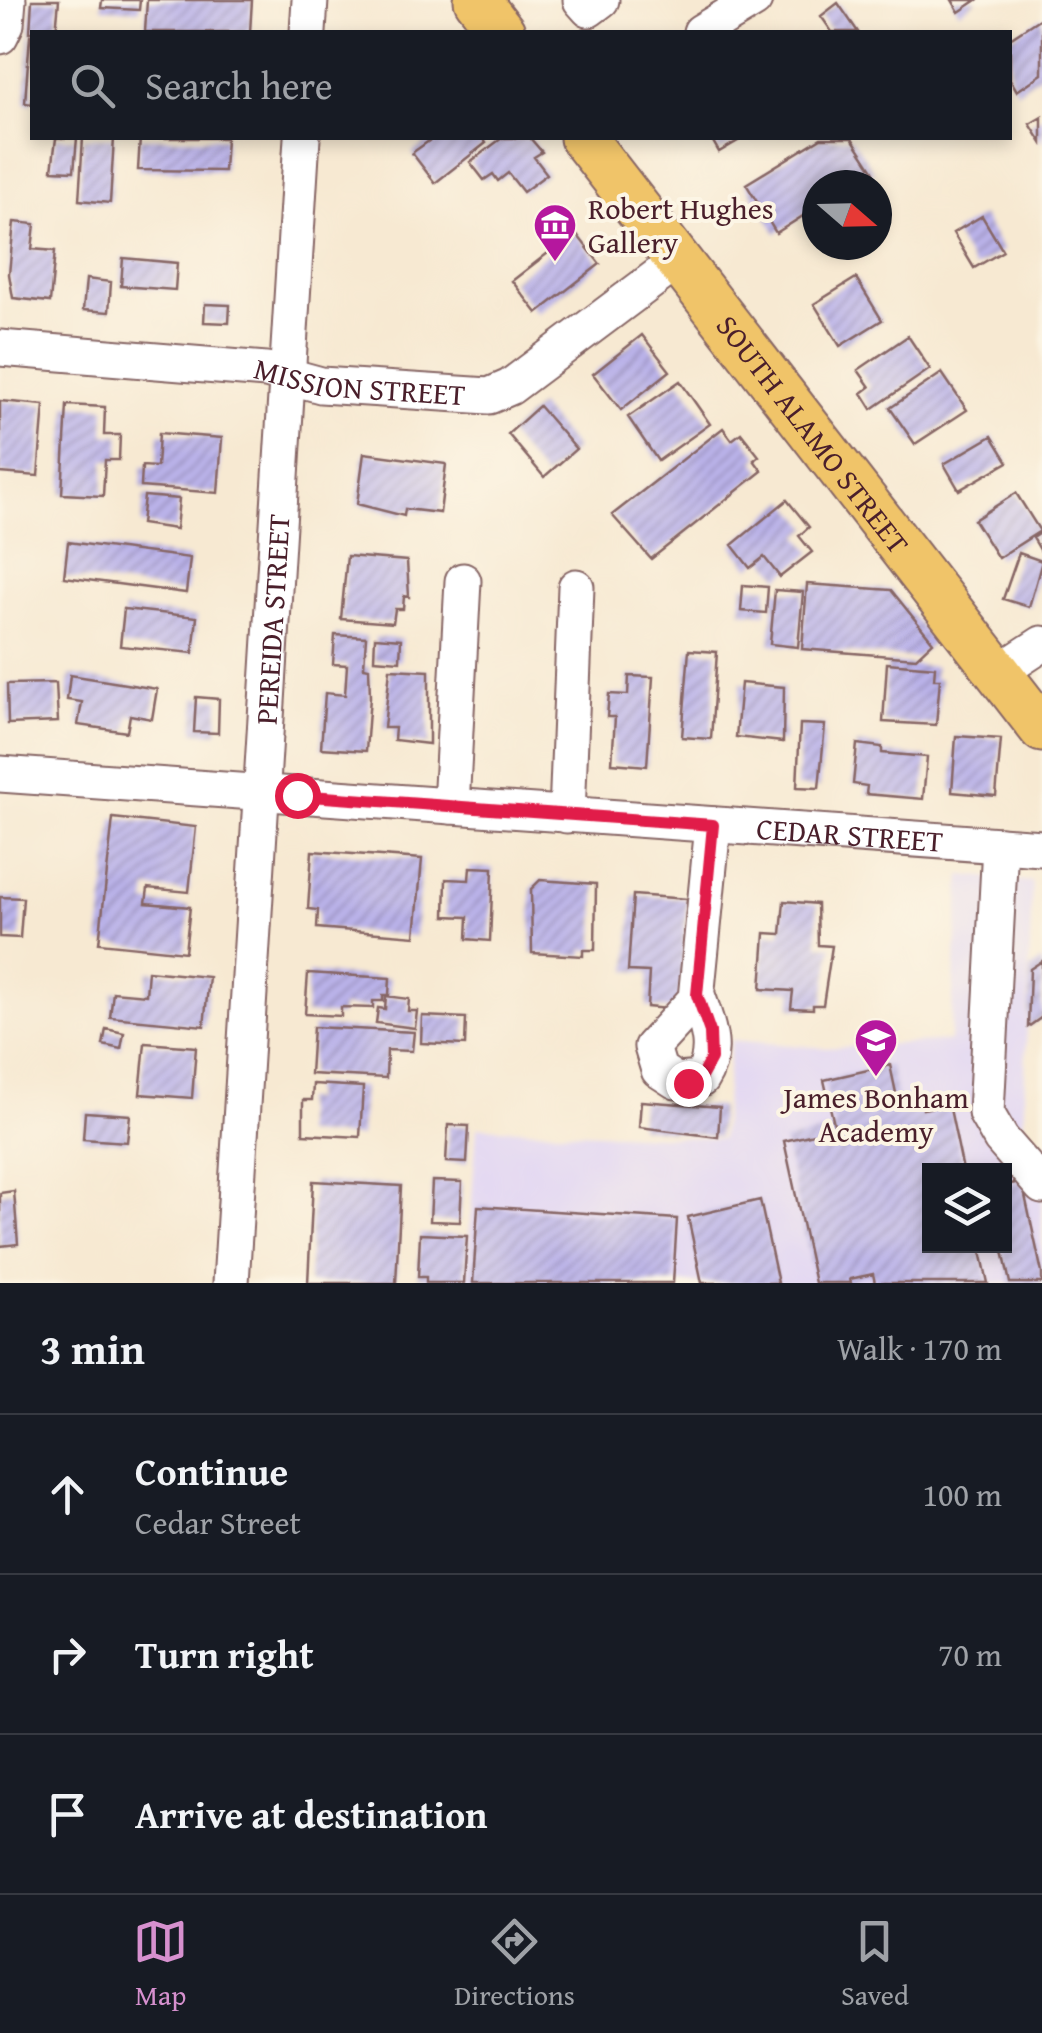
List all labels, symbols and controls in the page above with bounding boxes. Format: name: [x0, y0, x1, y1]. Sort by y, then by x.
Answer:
search box: [30, 30, 1012, 140]
text: Search here: [145, 57, 333, 113]
icon: search: [65, 58, 120, 113]
north arrow: [802, 170, 892, 260]
place label: Robert Hughes Gallery: [588, 186, 774, 264]
museum icon: Robert Hughes Gallery: [532, 202, 578, 263]
street label: SOUTH ALAMO STREET: [706, 305, 920, 563]
street label: MISSION STREET: [249, 346, 467, 416]
street label: PEREIDA STREET: [244, 512, 301, 726]
route start: [275, 773, 321, 819]
street label: CEDAR STREET: [755, 806, 945, 863]
school or university icon: James Bonham Academy: [853, 1017, 899, 1078]
route end: [666, 1061, 712, 1107]
place label: James Bonham Academy: [779, 1075, 969, 1153]
map controls: [922, 1163, 1012, 1253]
button: layers: [922, 1163, 1012, 1253]
text: 3 min: [40, 1318, 145, 1379]
text: Walk · 170 m: [837, 1325, 1002, 1372]
text: Continue: [135, 1443, 288, 1499]
icon: ahead: [40, 1467, 95, 1522]
text: 100 m: [923, 1471, 1002, 1518]
text: Cedar Street: [135, 1499, 301, 1546]
text: Turn right: [135, 1626, 314, 1682]
icon: right: [40, 1627, 95, 1682]
text: 70 m: [938, 1631, 1002, 1678]
text: Arrive at destination: [135, 1786, 488, 1842]
icon: arrive: [40, 1787, 95, 1842]
tab: Map: [133, 1914, 188, 2015]
tab: Directions: [454, 1914, 575, 2015]
tab: Saved: [841, 1914, 909, 2015]

